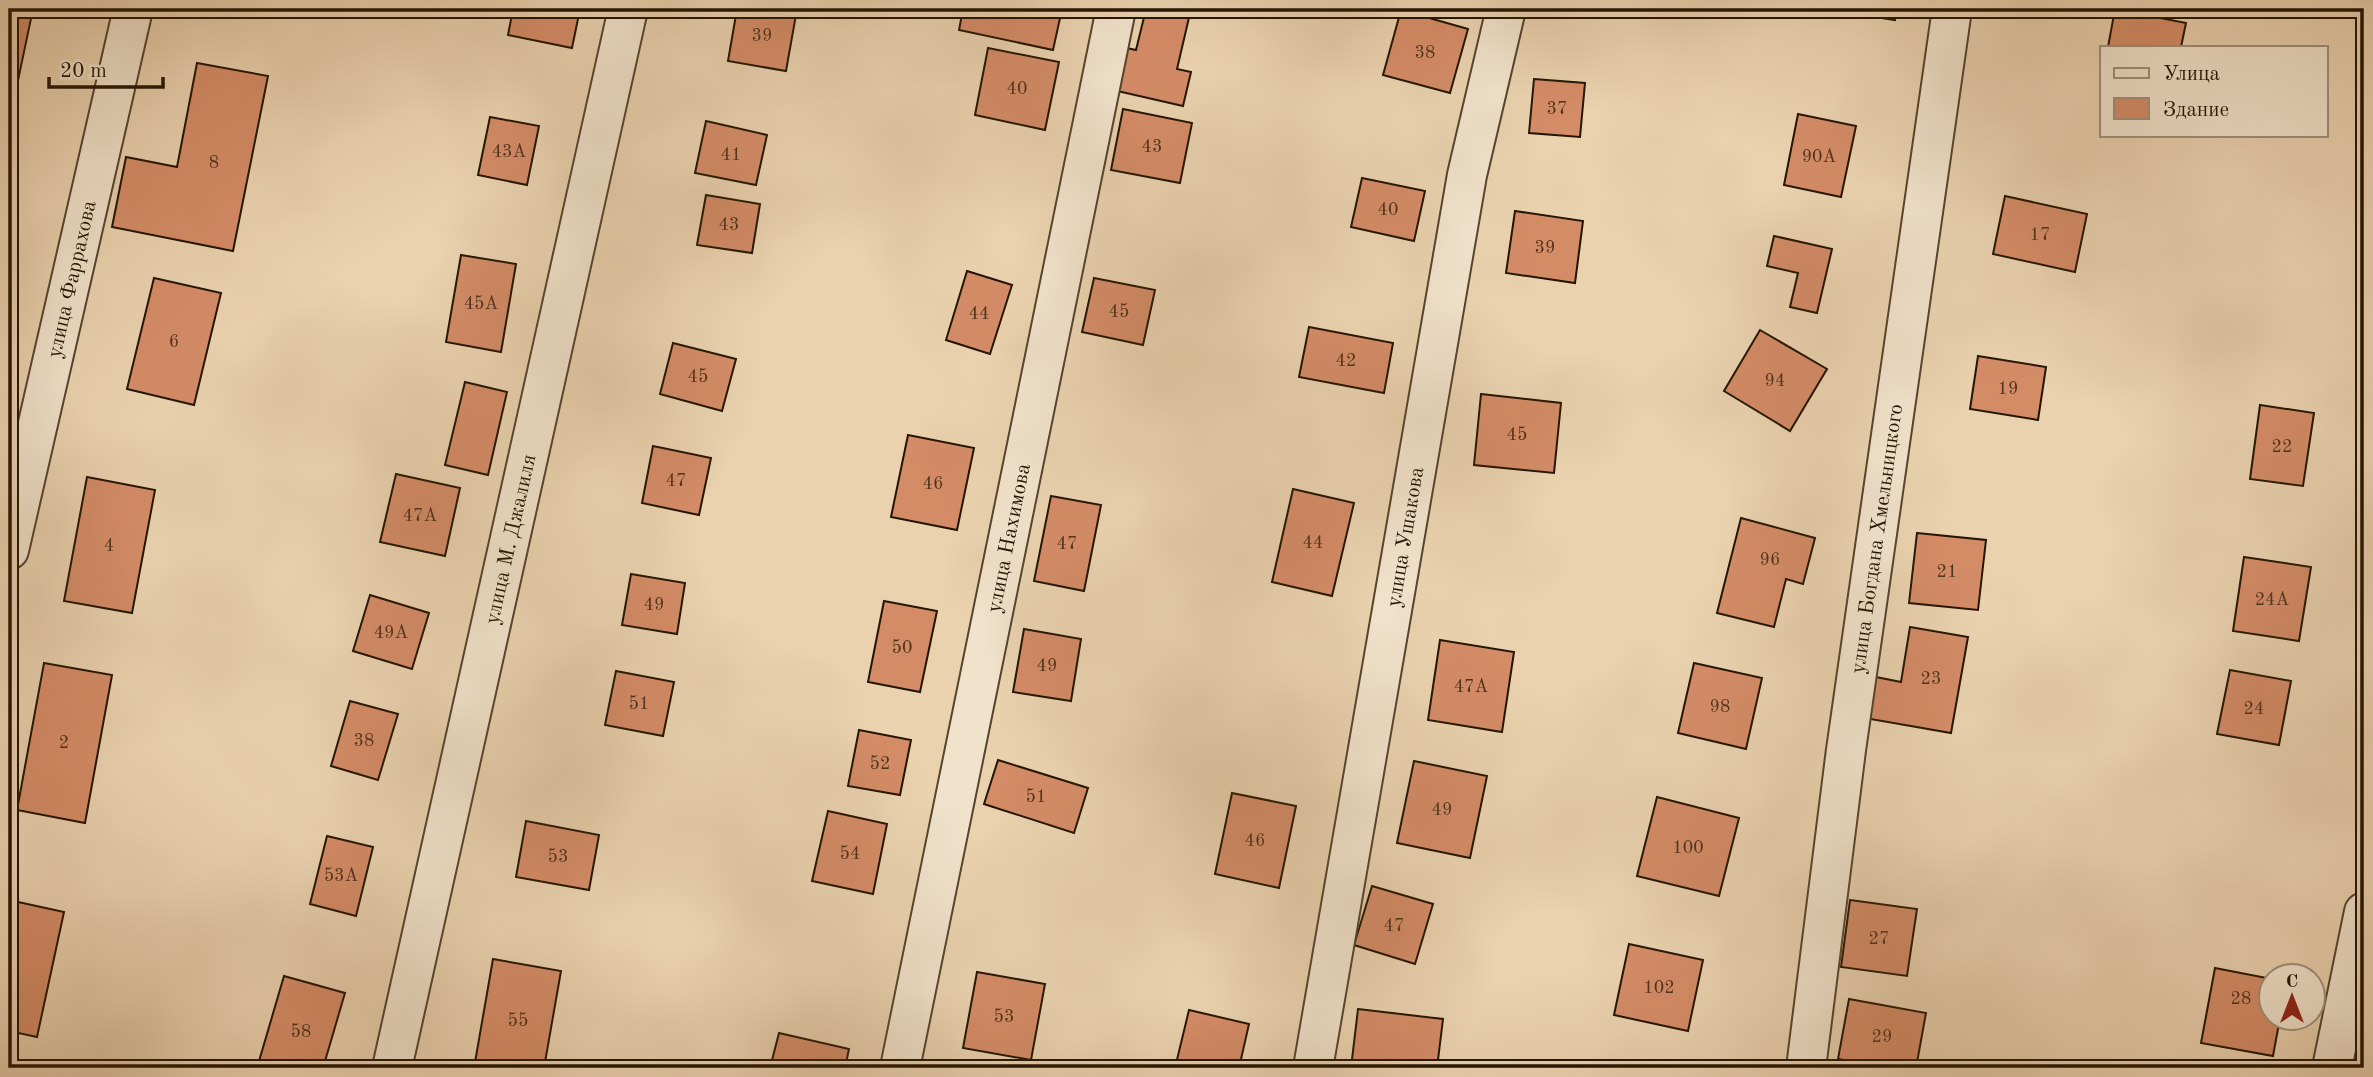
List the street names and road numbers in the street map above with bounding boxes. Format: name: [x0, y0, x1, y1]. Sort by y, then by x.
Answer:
street label: улица Фаррахова: [44, 198, 101, 360]
street label: улица Богдана Хмельницкого: [1848, 403, 1907, 675]
street label: улица М. Джалиля: [482, 452, 540, 626]
street label: улица Нахимова: [984, 462, 1035, 615]
street label: улица Ушакова: [1384, 465, 1428, 609]

